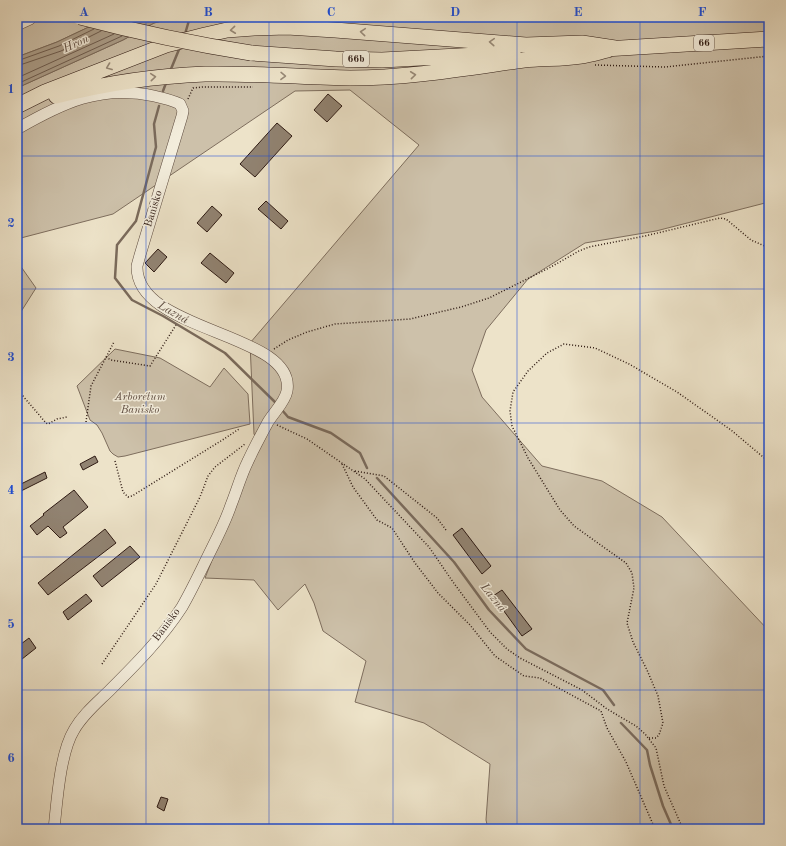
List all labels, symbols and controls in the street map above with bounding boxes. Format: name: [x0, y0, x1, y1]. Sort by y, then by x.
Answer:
text: A: [79, 6, 89, 19]
text: B: [203, 6, 213, 19]
text: C: [327, 6, 335, 19]
text: D: [450, 6, 460, 19]
text: E: [574, 6, 583, 19]
text: F: [698, 6, 707, 19]
one-way arrow: [230, 25, 236, 34]
one-way arrow: [360, 28, 366, 37]
water label: Hron: [60, 33, 91, 56]
road number: 66: [694, 35, 714, 51]
one-way arrow: [489, 38, 495, 47]
road number: 66b: [343, 51, 369, 67]
one-way arrow: [105, 62, 112, 70]
one-way arrow: [410, 71, 416, 80]
one-way arrow: [280, 72, 286, 80]
one-way arrow: [150, 73, 156, 82]
text: 1: [7, 83, 15, 96]
street label: Banisko: [143, 189, 165, 229]
text: 2: [7, 217, 15, 230]
water label: Lazná: [155, 299, 191, 327]
text: 3: [7, 351, 15, 364]
park label: Arborétum Banisko: [113, 392, 166, 416]
text: 4: [7, 484, 15, 497]
water label: Lazná: [477, 581, 508, 615]
street label: Banisko: [151, 607, 183, 643]
text: 5: [7, 618, 15, 631]
text: 6: [7, 752, 15, 765]

